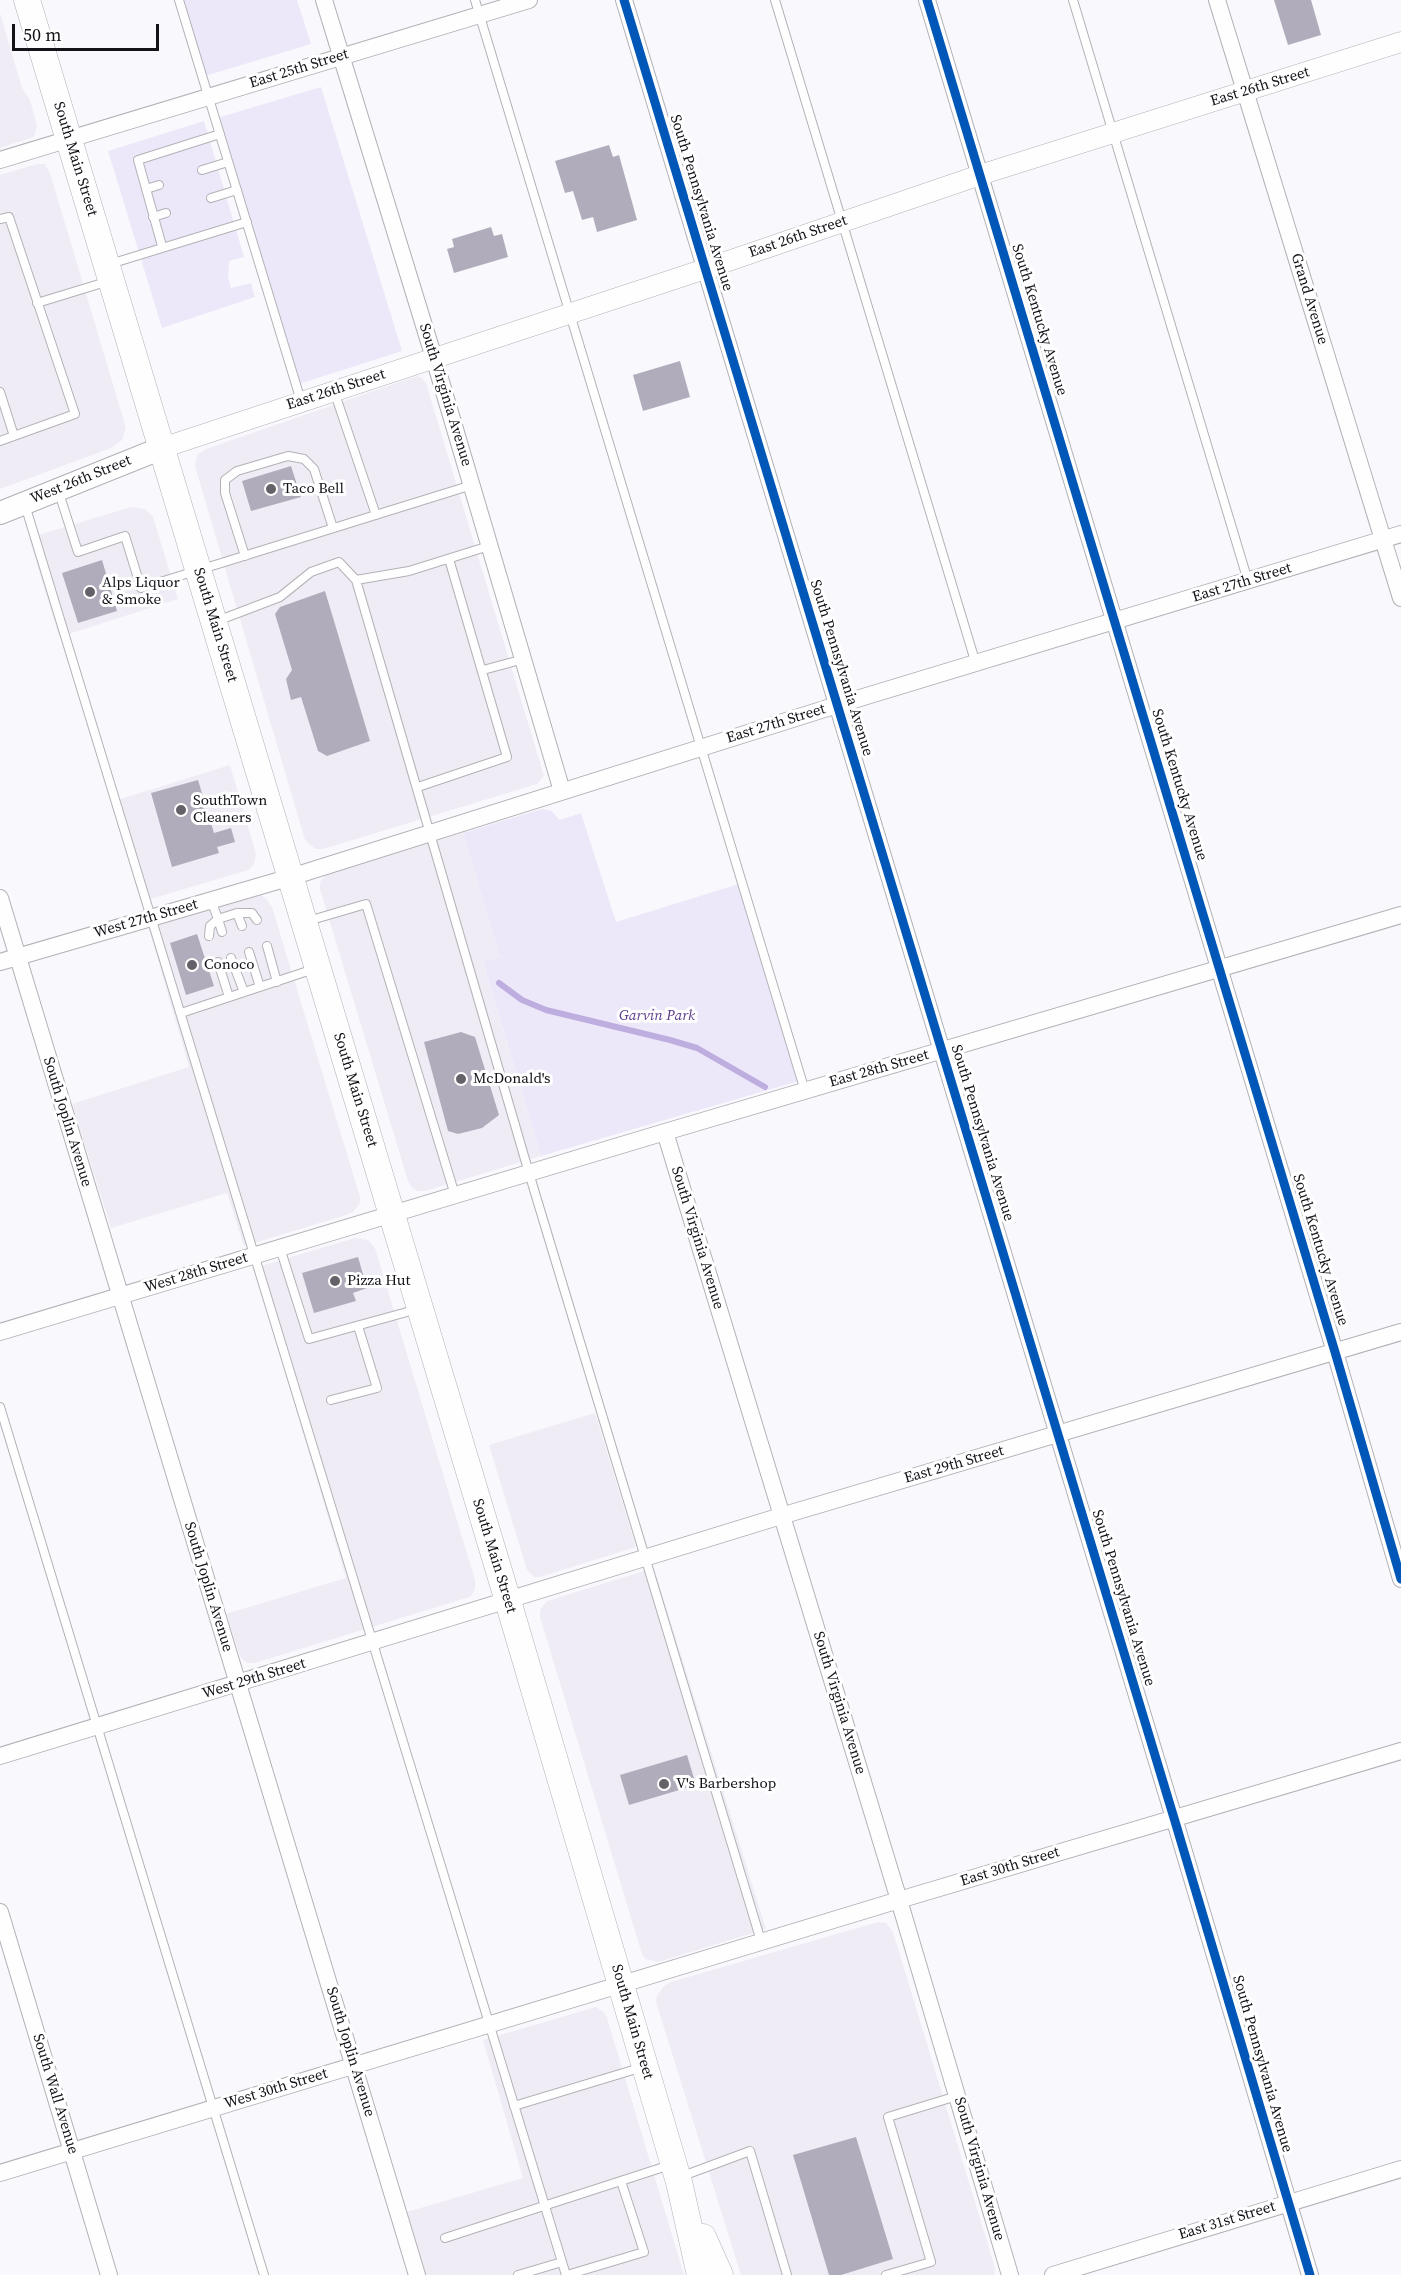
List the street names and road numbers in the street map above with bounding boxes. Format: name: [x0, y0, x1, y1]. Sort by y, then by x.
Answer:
street label: East 25th Street: [247, 45, 351, 93]
street label: East 26th Street: [1208, 63, 1312, 111]
street label: South Main Street: [49, 100, 101, 218]
street label: South Pennsylvania Avenue: [666, 113, 736, 293]
street label: East 26th Street: [747, 212, 849, 262]
street label: South Kentucky Avenue: [1007, 242, 1071, 398]
street label: Grand Avenue: [1287, 251, 1331, 347]
street label: South Virginia Avenue: [415, 321, 475, 469]
street label: East 26th Street: [284, 366, 388, 414]
street label: West 26th Street: [28, 452, 134, 508]
street label: East 27th Street: [1190, 559, 1294, 607]
street label: South Main Street: [189, 566, 241, 684]
street label: South Pennsylvania Avenue: [806, 578, 876, 758]
street label: East 27th Street: [724, 700, 828, 748]
street label: South Kentucky Avenue: [1147, 707, 1211, 863]
street label: West 27th Street: [92, 896, 200, 942]
street label: South Main Street: [329, 1031, 381, 1149]
street label: South Pennsylvania Avenue: [947, 1043, 1017, 1223]
street label: East 28th Street: [827, 1046, 931, 1092]
street label: South Joplin Avenue: [39, 1055, 95, 1189]
street label: South Virginia Avenue: [667, 1164, 727, 1312]
street label: South Kentucky Avenue: [1288, 1172, 1352, 1328]
street label: West 28th Street: [142, 1249, 250, 1297]
street label: East 29th Street: [902, 1442, 1006, 1488]
street label: South Main Street: [468, 1497, 520, 1615]
street label: South Pennsylvania Avenue: [1088, 1508, 1158, 1688]
street label: South Joplin Avenue: [180, 1520, 236, 1654]
street label: South Virginia Avenue: [809, 1629, 869, 1777]
street label: West 29th Street: [200, 1655, 308, 1703]
street label: East 30th Street: [958, 1843, 1062, 1891]
street label: South Main Street: [607, 1963, 657, 2081]
street label: South Pennsylvania Avenue: [1228, 1973, 1296, 2155]
street label: South Joplin Avenue: [322, 1985, 378, 2119]
street label: South Wall Avenue: [28, 2032, 82, 2156]
street label: West 30th Street: [222, 2065, 330, 2113]
street label: South Virginia Avenue: [950, 2095, 1008, 2243]
street label: East 31st Street: [1176, 2198, 1278, 2244]

